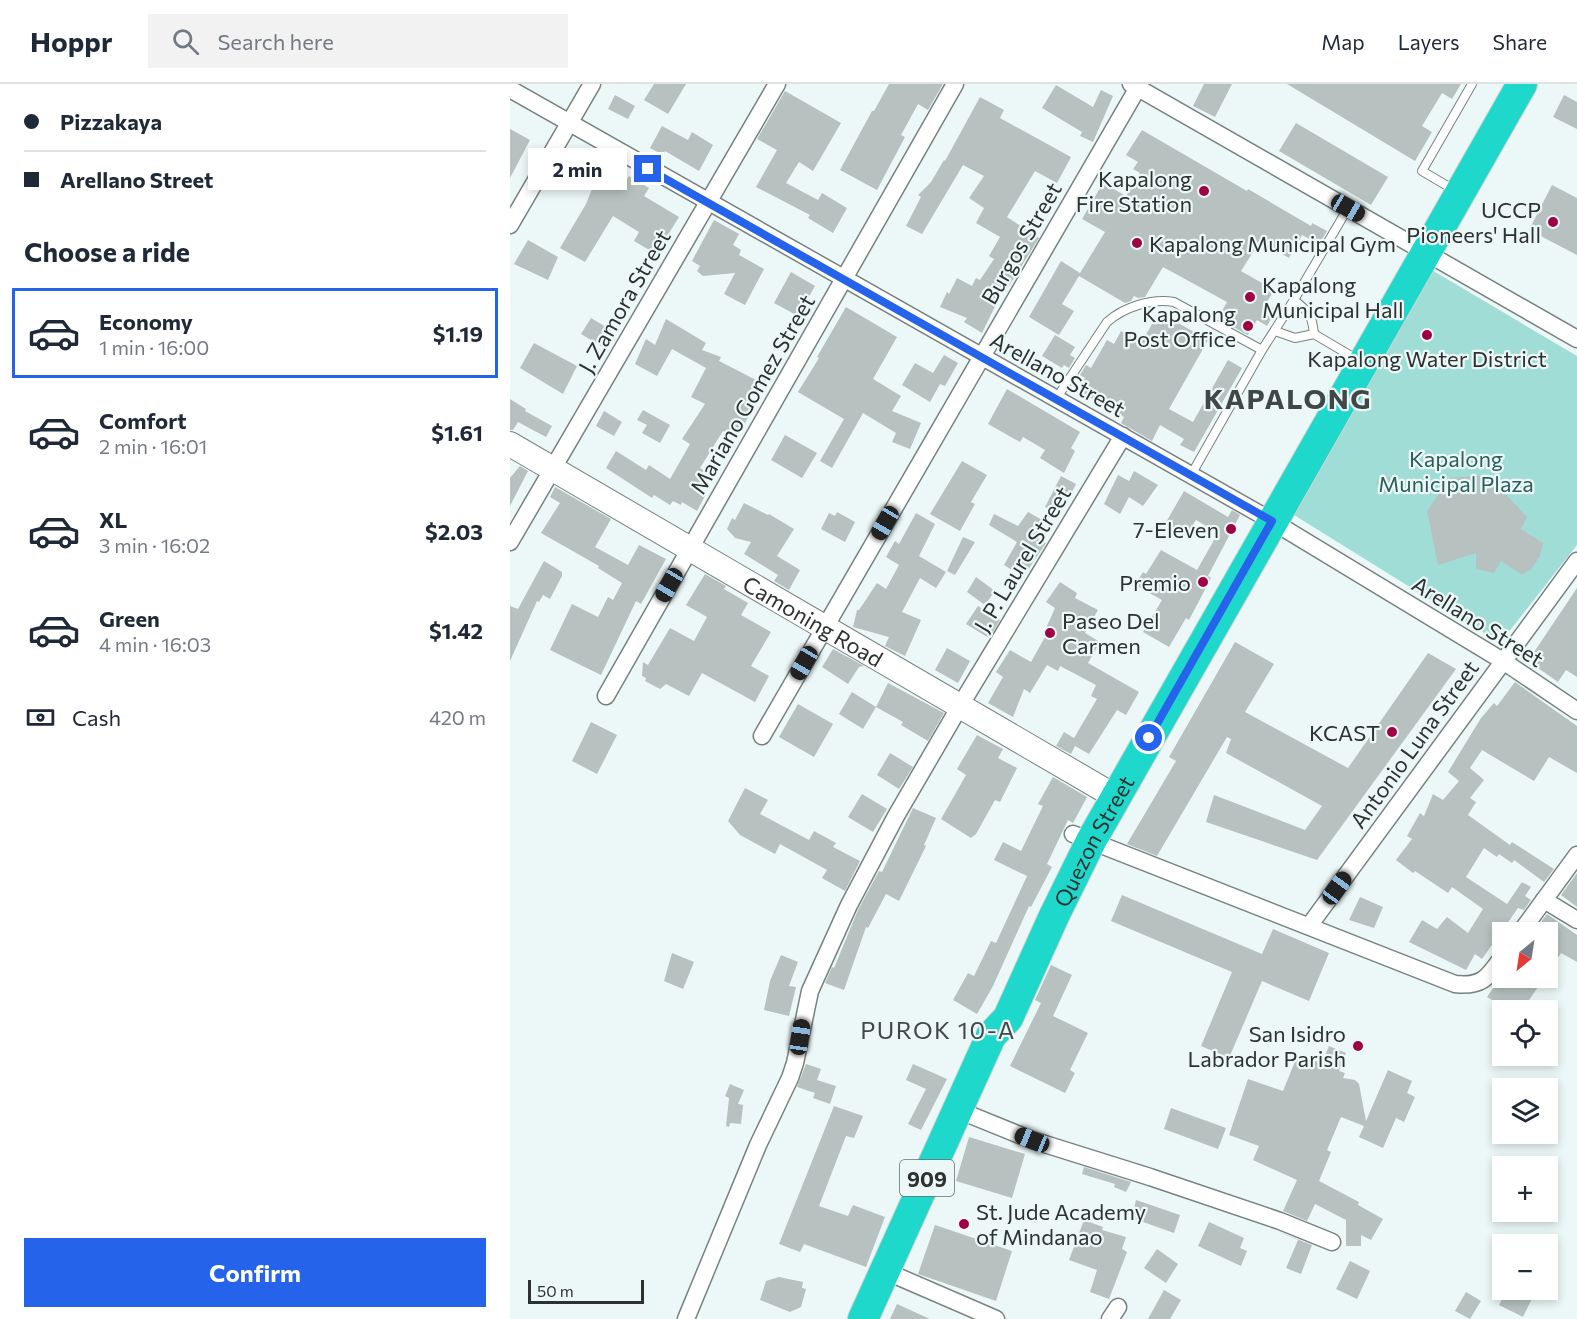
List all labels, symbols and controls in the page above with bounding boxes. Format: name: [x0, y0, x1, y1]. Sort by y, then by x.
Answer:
search box: [148, 14, 568, 68]
text: Hoppr: [30, 24, 112, 58]
icon: search: [169, 25, 202, 58]
text: Search here: [217, 28, 334, 55]
text: Map: [1321, 29, 1365, 54]
text: Layers: [1398, 29, 1460, 54]
text: Share: [1493, 29, 1547, 54]
text: Pizzakaya: [60, 108, 162, 135]
callout: 2 min: [528, 148, 627, 190]
route end: [634, 155, 661, 182]
text: 2 min: [553, 157, 602, 181]
place label: Kapalong Fire Station: [1076, 165, 1192, 217]
text: Arellano Street: [60, 166, 213, 193]
street label: Burgos Street: [975, 177, 1067, 309]
marker: Kapalong Fire Station: [1197, 184, 1211, 198]
car: [1328, 191, 1368, 225]
place label: UCCP Pioneers' Hall: [1406, 196, 1541, 248]
marker: UCCP Pioneers' Hall: [1546, 215, 1560, 229]
street label: J. Zamora Street: [572, 225, 676, 377]
place label: Kapalong Municipal Gym: [1149, 230, 1396, 257]
text: Choose a ride: [24, 235, 190, 268]
marker: Kapalong Municipal Gym: [1130, 236, 1144, 250]
place label: Kapalong Municipal Hall: [1262, 271, 1404, 323]
street label: Mariano Gomez Street: [684, 290, 820, 498]
marker: Kapalong Municipal Hall: [1243, 290, 1257, 304]
place label: Kapalong Post Office: [1123, 300, 1236, 352]
icon: car: [27, 306, 81, 360]
text: Economy: [99, 308, 193, 335]
marker: Kapalong Post Office: [1241, 319, 1255, 333]
text: $1.19: [433, 320, 483, 347]
street label: Arellano Street: [986, 326, 1130, 422]
marker: Kapalong Water District: [1420, 328, 1434, 342]
text: 1 min · 16:00: [99, 335, 209, 359]
place label: Kapalong Water District: [1307, 345, 1547, 372]
district label: KAPALONG: [1204, 381, 1372, 415]
icon: car: [27, 405, 81, 459]
text: Comfort: [99, 407, 187, 434]
text: $1.61: [431, 419, 483, 446]
text: 2 min · 16:01: [99, 434, 207, 458]
park label: Kapalong Municipal Plaza: [1378, 445, 1534, 497]
street label: J. P. Laurel Street: [968, 481, 1076, 637]
car: [868, 503, 902, 543]
icon: car: [27, 504, 81, 558]
text: XL: [99, 506, 127, 533]
place label: 7-Eleven: [1133, 516, 1219, 543]
text: $2.03: [425, 518, 483, 545]
marker: 7-Eleven: [1224, 522, 1238, 536]
text: 3 min · 16:02: [99, 533, 210, 557]
car: [652, 565, 686, 605]
street label: Camoning Road: [738, 569, 888, 672]
place label: Premio: [1119, 569, 1191, 596]
street label: Arellano Street: [1407, 570, 1549, 672]
marker: Premio: [1196, 575, 1210, 589]
icon: car: [27, 603, 81, 657]
text: Green: [99, 605, 160, 632]
place label: Paseo Del Carmen: [1062, 607, 1160, 659]
text: $1.42: [429, 617, 483, 644]
marker: Paseo Del Carmen: [1043, 626, 1057, 640]
text: 4 min · 16:03: [99, 632, 211, 656]
car: [787, 643, 821, 683]
street label: Antonio Luna Street: [1344, 655, 1484, 833]
icon: cash: [24, 701, 57, 734]
text: Cash: [72, 704, 121, 731]
text: 420 m: [429, 705, 486, 729]
place label: KCAST: [1309, 719, 1380, 746]
route start: [1135, 724, 1162, 751]
marker: KCAST: [1385, 725, 1399, 739]
street label: Quezon Street: [1047, 770, 1139, 911]
car: [1319, 868, 1355, 908]
north arrow: [1492, 922, 1558, 988]
map controls: [1492, 922, 1558, 1300]
button: locate: [1492, 1000, 1558, 1066]
district label: PUROK 10-A: [860, 1015, 1016, 1044]
car: [789, 1018, 811, 1056]
place label: San Isidro Labrador Parish: [1188, 1020, 1346, 1072]
marker: San Isidro Labrador Parish: [1351, 1039, 1365, 1053]
button: layers: [1492, 1078, 1558, 1144]
car: [1012, 1125, 1052, 1155]
button: +: [1492, 1156, 1558, 1222]
road number: 909: [900, 1160, 954, 1196]
place label: St. Jude Academy of Mindanao: [976, 1198, 1146, 1250]
marker: St. Jude Academy of Mindanao: [957, 1217, 971, 1231]
button: −: [1492, 1234, 1558, 1300]
button: Confirm: [24, 1238, 486, 1307]
scale bar: [528, 1277, 644, 1304]
text: 50 m: [537, 1281, 574, 1300]

